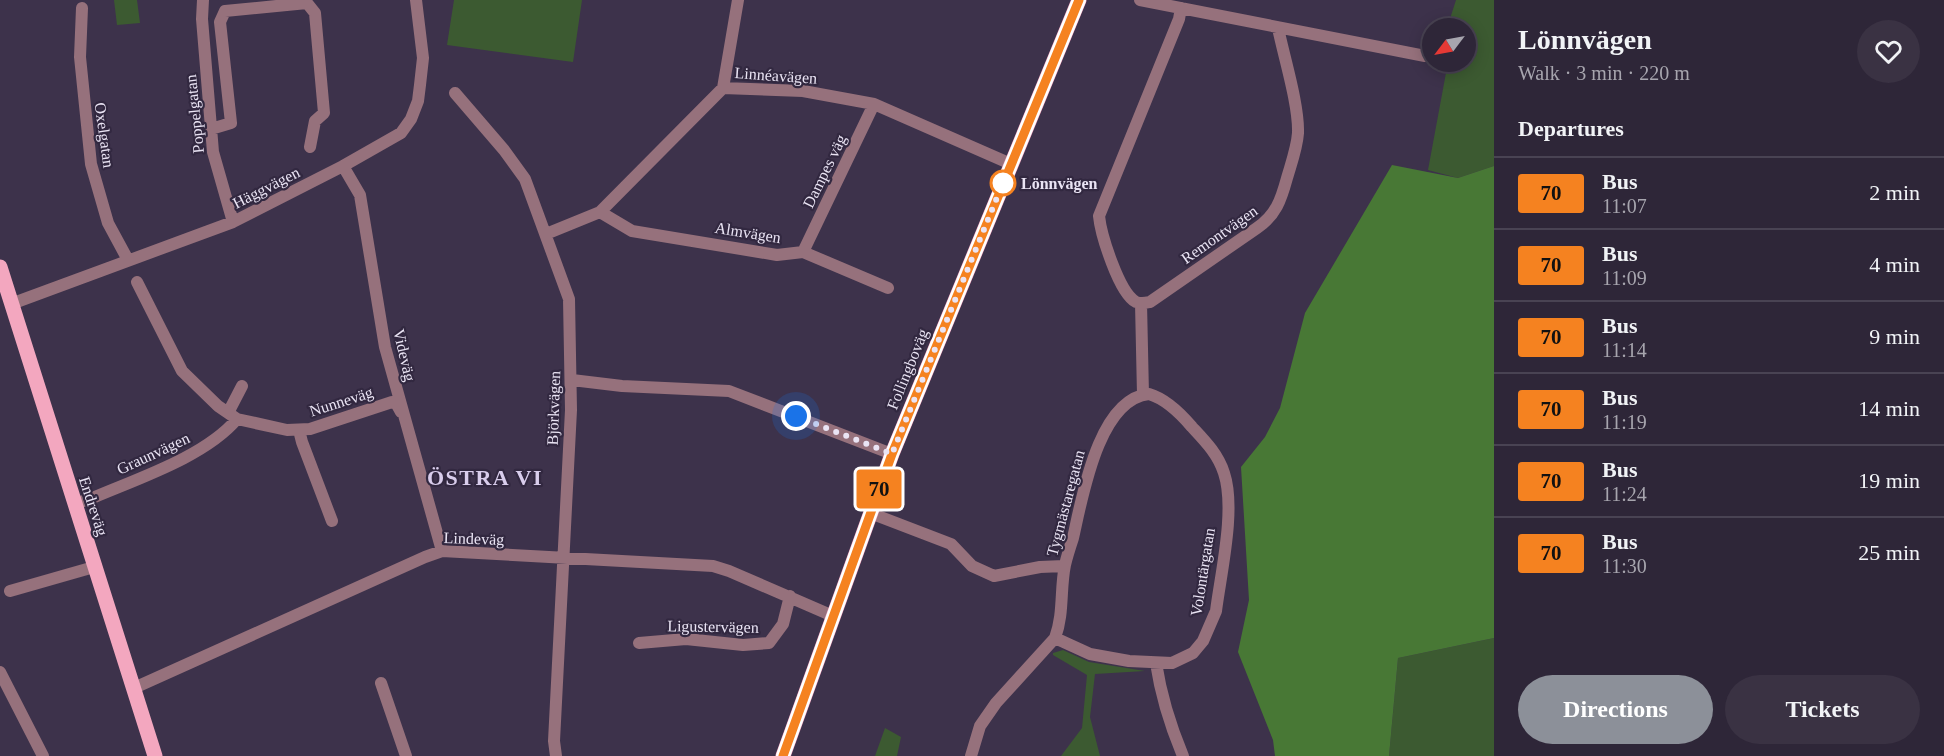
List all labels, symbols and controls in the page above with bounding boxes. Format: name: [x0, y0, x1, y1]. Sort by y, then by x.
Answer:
north arrow: [1422, 18, 1476, 72]
map controls: [1422, 18, 1476, 72]
button: heart: [1857, 20, 1920, 83]
text: Lönnvägen: [1518, 24, 1652, 55]
text: Walk · 3 min · 220 m: [1518, 62, 1690, 84]
street label: Linnéavägen: [734, 64, 818, 88]
street label: Poppelgatan: [182, 74, 208, 154]
street label: Oxelgatan: [91, 101, 117, 169]
text: Departures: [1518, 116, 1624, 141]
street label: Dampes väg: [799, 132, 850, 211]
street label: Häggvägen: [230, 163, 303, 212]
text: Bus: [1602, 169, 1637, 194]
marker: Lönnvägen: [990, 170, 1016, 196]
place label: Lönnvägen: [1021, 175, 1098, 193]
text: 2 min: [1869, 180, 1920, 205]
text: 70: [1541, 181, 1562, 205]
text: 11:07: [1602, 195, 1647, 217]
street label: Remontvägen: [1178, 202, 1261, 268]
street label: Almvägen: [714, 219, 782, 247]
text: Bus: [1602, 241, 1637, 266]
text: 4 min: [1869, 252, 1920, 277]
text: 70: [1541, 253, 1562, 277]
text: 11:09: [1602, 267, 1647, 289]
text: Bus: [1602, 313, 1637, 338]
text: 9 min: [1869, 324, 1920, 349]
text: 70: [1541, 325, 1562, 349]
street label: Follingboväg: [884, 326, 932, 412]
street label: Videväg: [389, 327, 419, 383]
text: 11:14: [1602, 339, 1647, 361]
street label: Björkvägen: [544, 370, 564, 446]
street label: Nunneväg: [307, 383, 375, 421]
text: Bus: [1602, 385, 1637, 410]
text: 14 min: [1858, 396, 1920, 421]
text: 70: [1541, 397, 1562, 421]
your location: [781, 401, 811, 431]
text: 11:19: [1602, 411, 1647, 433]
street label: Graunvägen: [114, 429, 193, 479]
street label: Tygmästaregatan: [1043, 448, 1089, 558]
text: Bus: [1602, 457, 1637, 482]
district label: ÖSTRA VI: [427, 465, 543, 490]
text: 19 min: [1858, 468, 1920, 493]
text: 70: [1541, 469, 1562, 493]
line badge: 70: [852, 470, 906, 508]
street label: Endreväg: [75, 474, 111, 538]
text: 70: [869, 477, 890, 501]
text: 11:24: [1602, 483, 1647, 505]
street label: Volontärgatan: [1187, 527, 1219, 618]
street label: Lindeväg: [443, 529, 504, 549]
text: Bus: [1602, 529, 1637, 554]
text: 25 min: [1858, 540, 1920, 565]
text: 70: [1541, 541, 1562, 565]
text: 11:30: [1602, 555, 1647, 577]
street label: Ligustervägen: [667, 617, 759, 637]
button: Directions: [1518, 675, 1713, 744]
button: Tickets: [1725, 675, 1920, 744]

